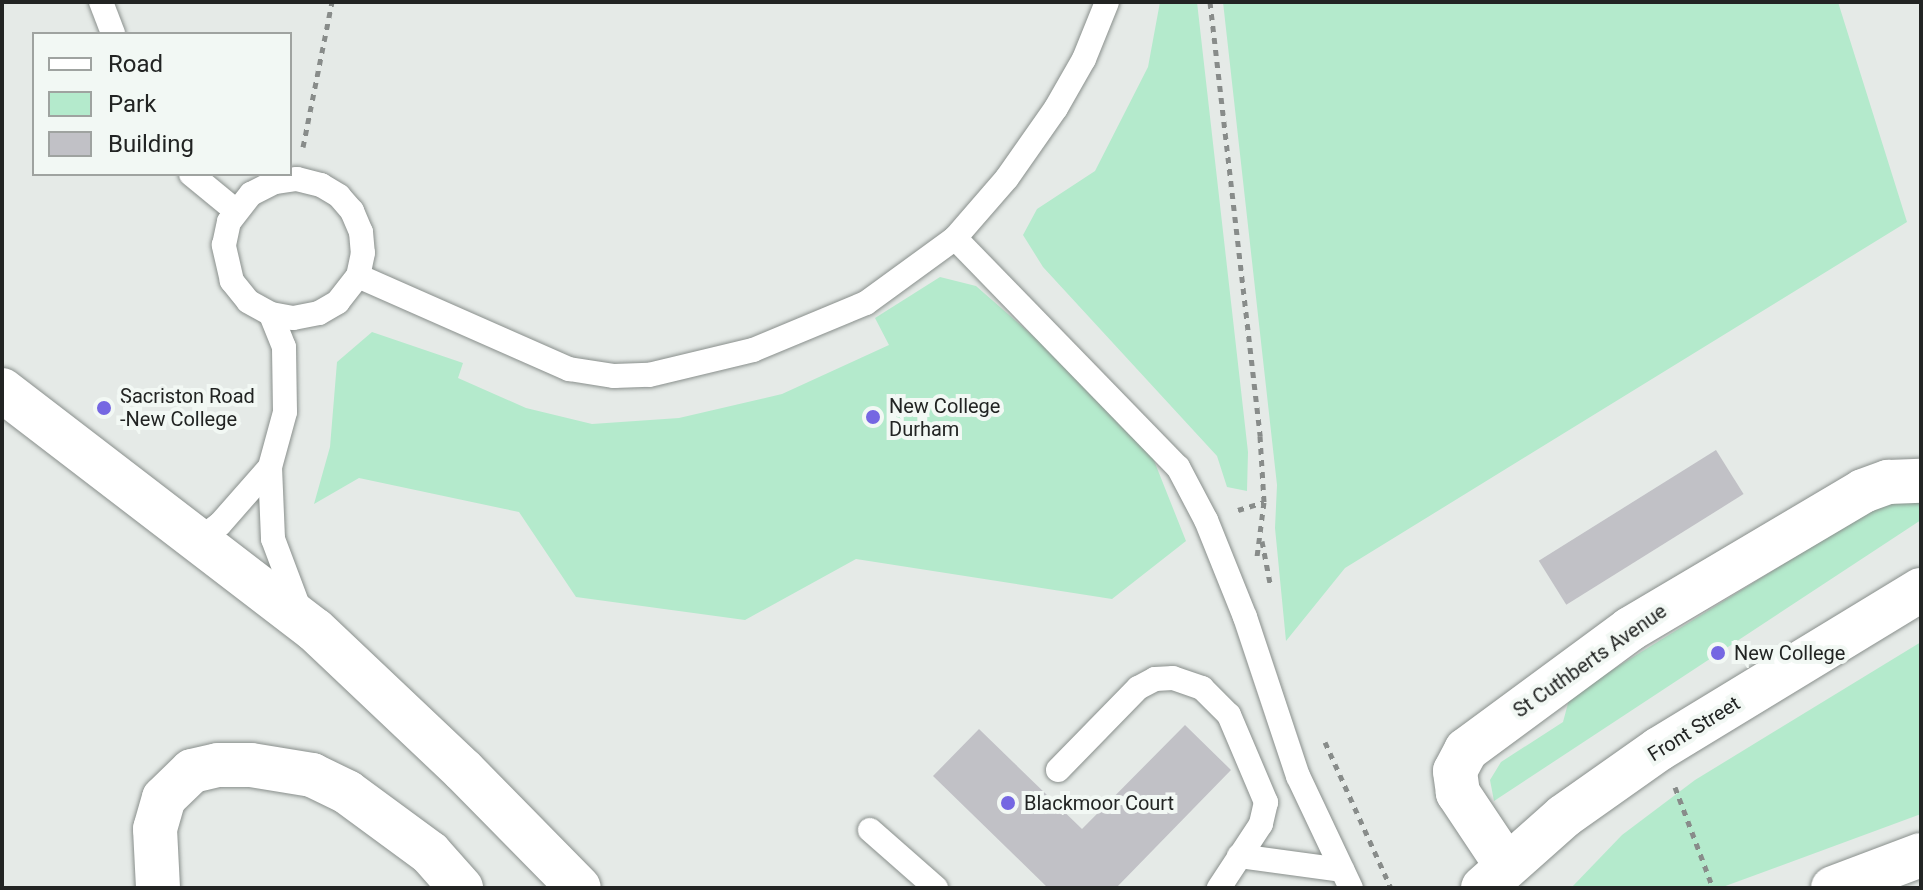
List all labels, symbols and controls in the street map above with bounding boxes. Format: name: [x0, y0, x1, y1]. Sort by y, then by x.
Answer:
legend: [32, 32, 292, 176]
text: Road: [108, 50, 163, 78]
text: Park: [108, 90, 156, 118]
text: Building: [108, 130, 194, 158]
place label: Sacriston Road -New College: [120, 384, 255, 431]
place label: New College Durham: [889, 394, 1000, 441]
marker: Sacriston Road -New College: [95, 399, 113, 417]
marker: New College Durham: [864, 408, 882, 426]
street label: St Cuthberts Avenue: [1509, 599, 1671, 723]
place label: New College: [1734, 641, 1845, 665]
marker: New College: [1709, 644, 1727, 662]
street label: Front Street: [1643, 691, 1745, 767]
place label: Blackmoor Court: [1024, 791, 1174, 815]
marker: Blackmoor Court: [999, 794, 1017, 812]

